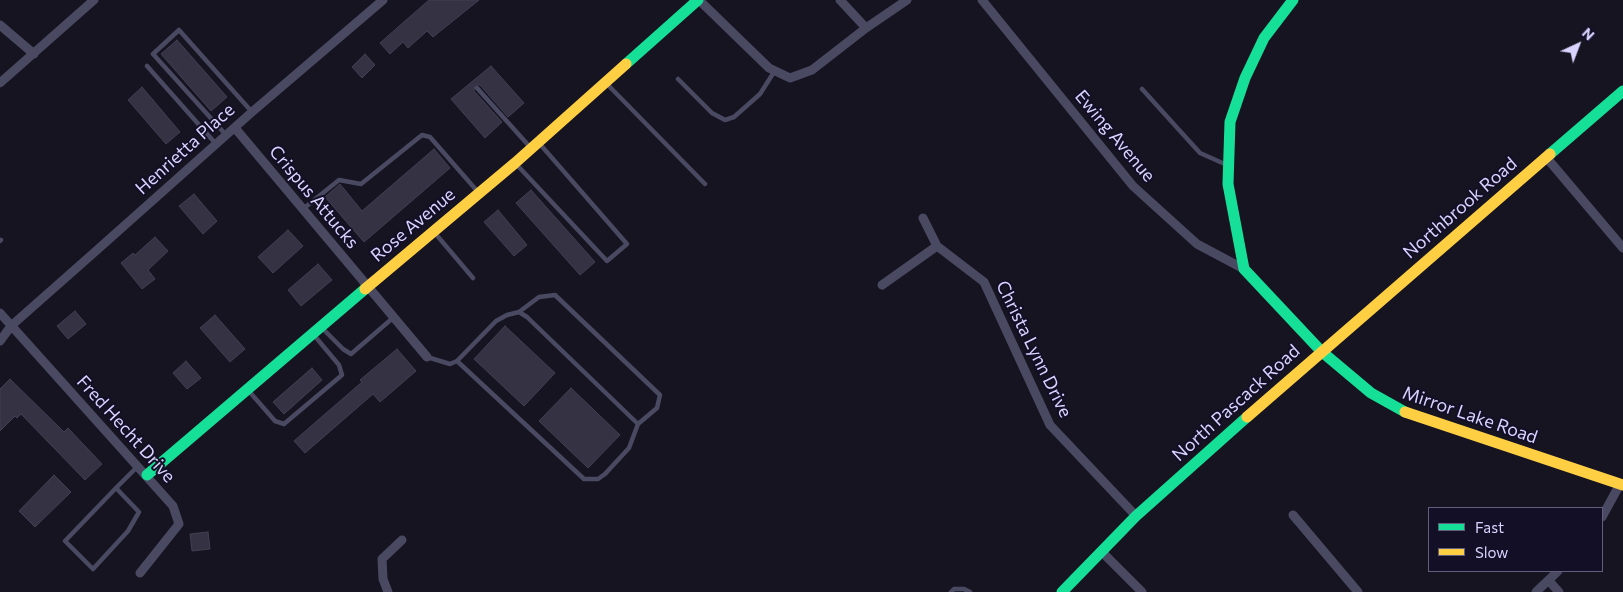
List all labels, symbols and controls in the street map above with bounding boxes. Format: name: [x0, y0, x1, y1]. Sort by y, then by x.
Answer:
north arrow: [1553, 20, 1603, 70]
text: N: [1579, 24, 1598, 43]
street label: Ewing Avenue: [1070, 86, 1160, 186]
street label: Henrietta Place: [131, 99, 239, 199]
street label: Crispus Attucks: [265, 141, 363, 253]
street label: Northbrook Road: [1399, 153, 1521, 263]
street label: Rose Avenue: [367, 184, 459, 266]
street label: Christa Lynn Drive: [992, 277, 1076, 421]
street label: North Pascack Road: [1168, 340, 1304, 466]
street label: Fred Hecht Drive: [72, 371, 180, 487]
street label: Mirror Lake Road: [1400, 382, 1540, 448]
legend: [1428, 507, 1603, 572]
text: Fast: [1475, 518, 1504, 536]
text: Slow: [1475, 543, 1508, 561]

